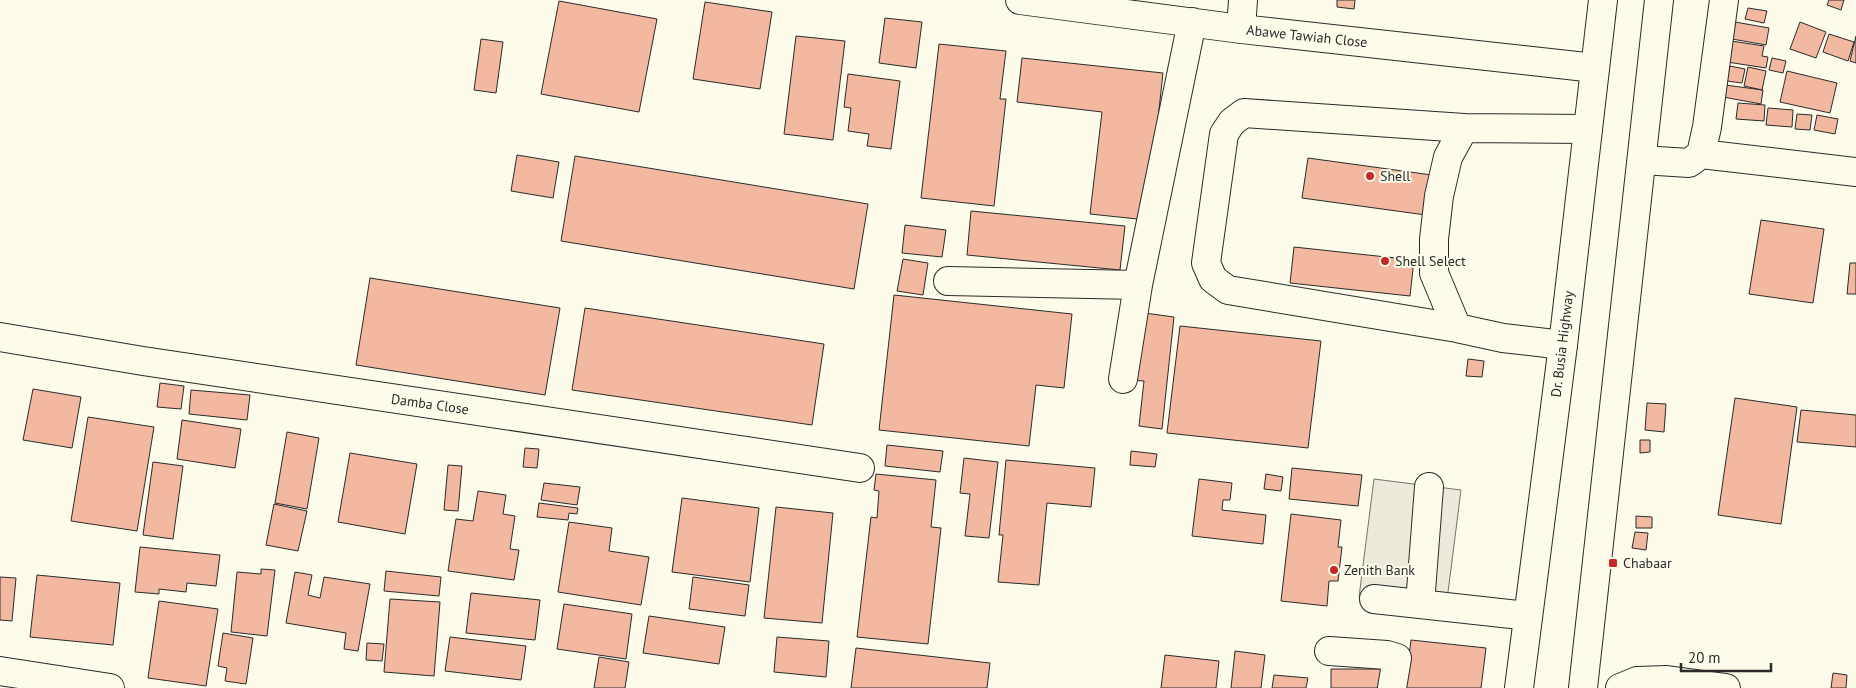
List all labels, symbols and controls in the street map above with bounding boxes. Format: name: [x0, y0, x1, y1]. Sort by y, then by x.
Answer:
street label: Abawe Tawiah Close: [1246, 21, 1368, 51]
place label: Shell: [1380, 167, 1410, 185]
marker: Shell: [1364, 170, 1376, 182]
place label: Shell Select: [1395, 252, 1466, 270]
marker: Shell Select: [1379, 255, 1391, 267]
street label: Dr. Busia Highway: [1547, 289, 1578, 398]
street label: Damba Close: [390, 390, 470, 418]
place label: Chabaar: [1623, 554, 1672, 572]
marker: Chabaar: [1607, 557, 1619, 569]
place label: Zenith Bank: [1344, 561, 1415, 579]
marker: Zenith Bank: [1328, 564, 1340, 576]
scale bar: [1681, 640, 1771, 672]
text: 20 m: [1688, 648, 1721, 667]

